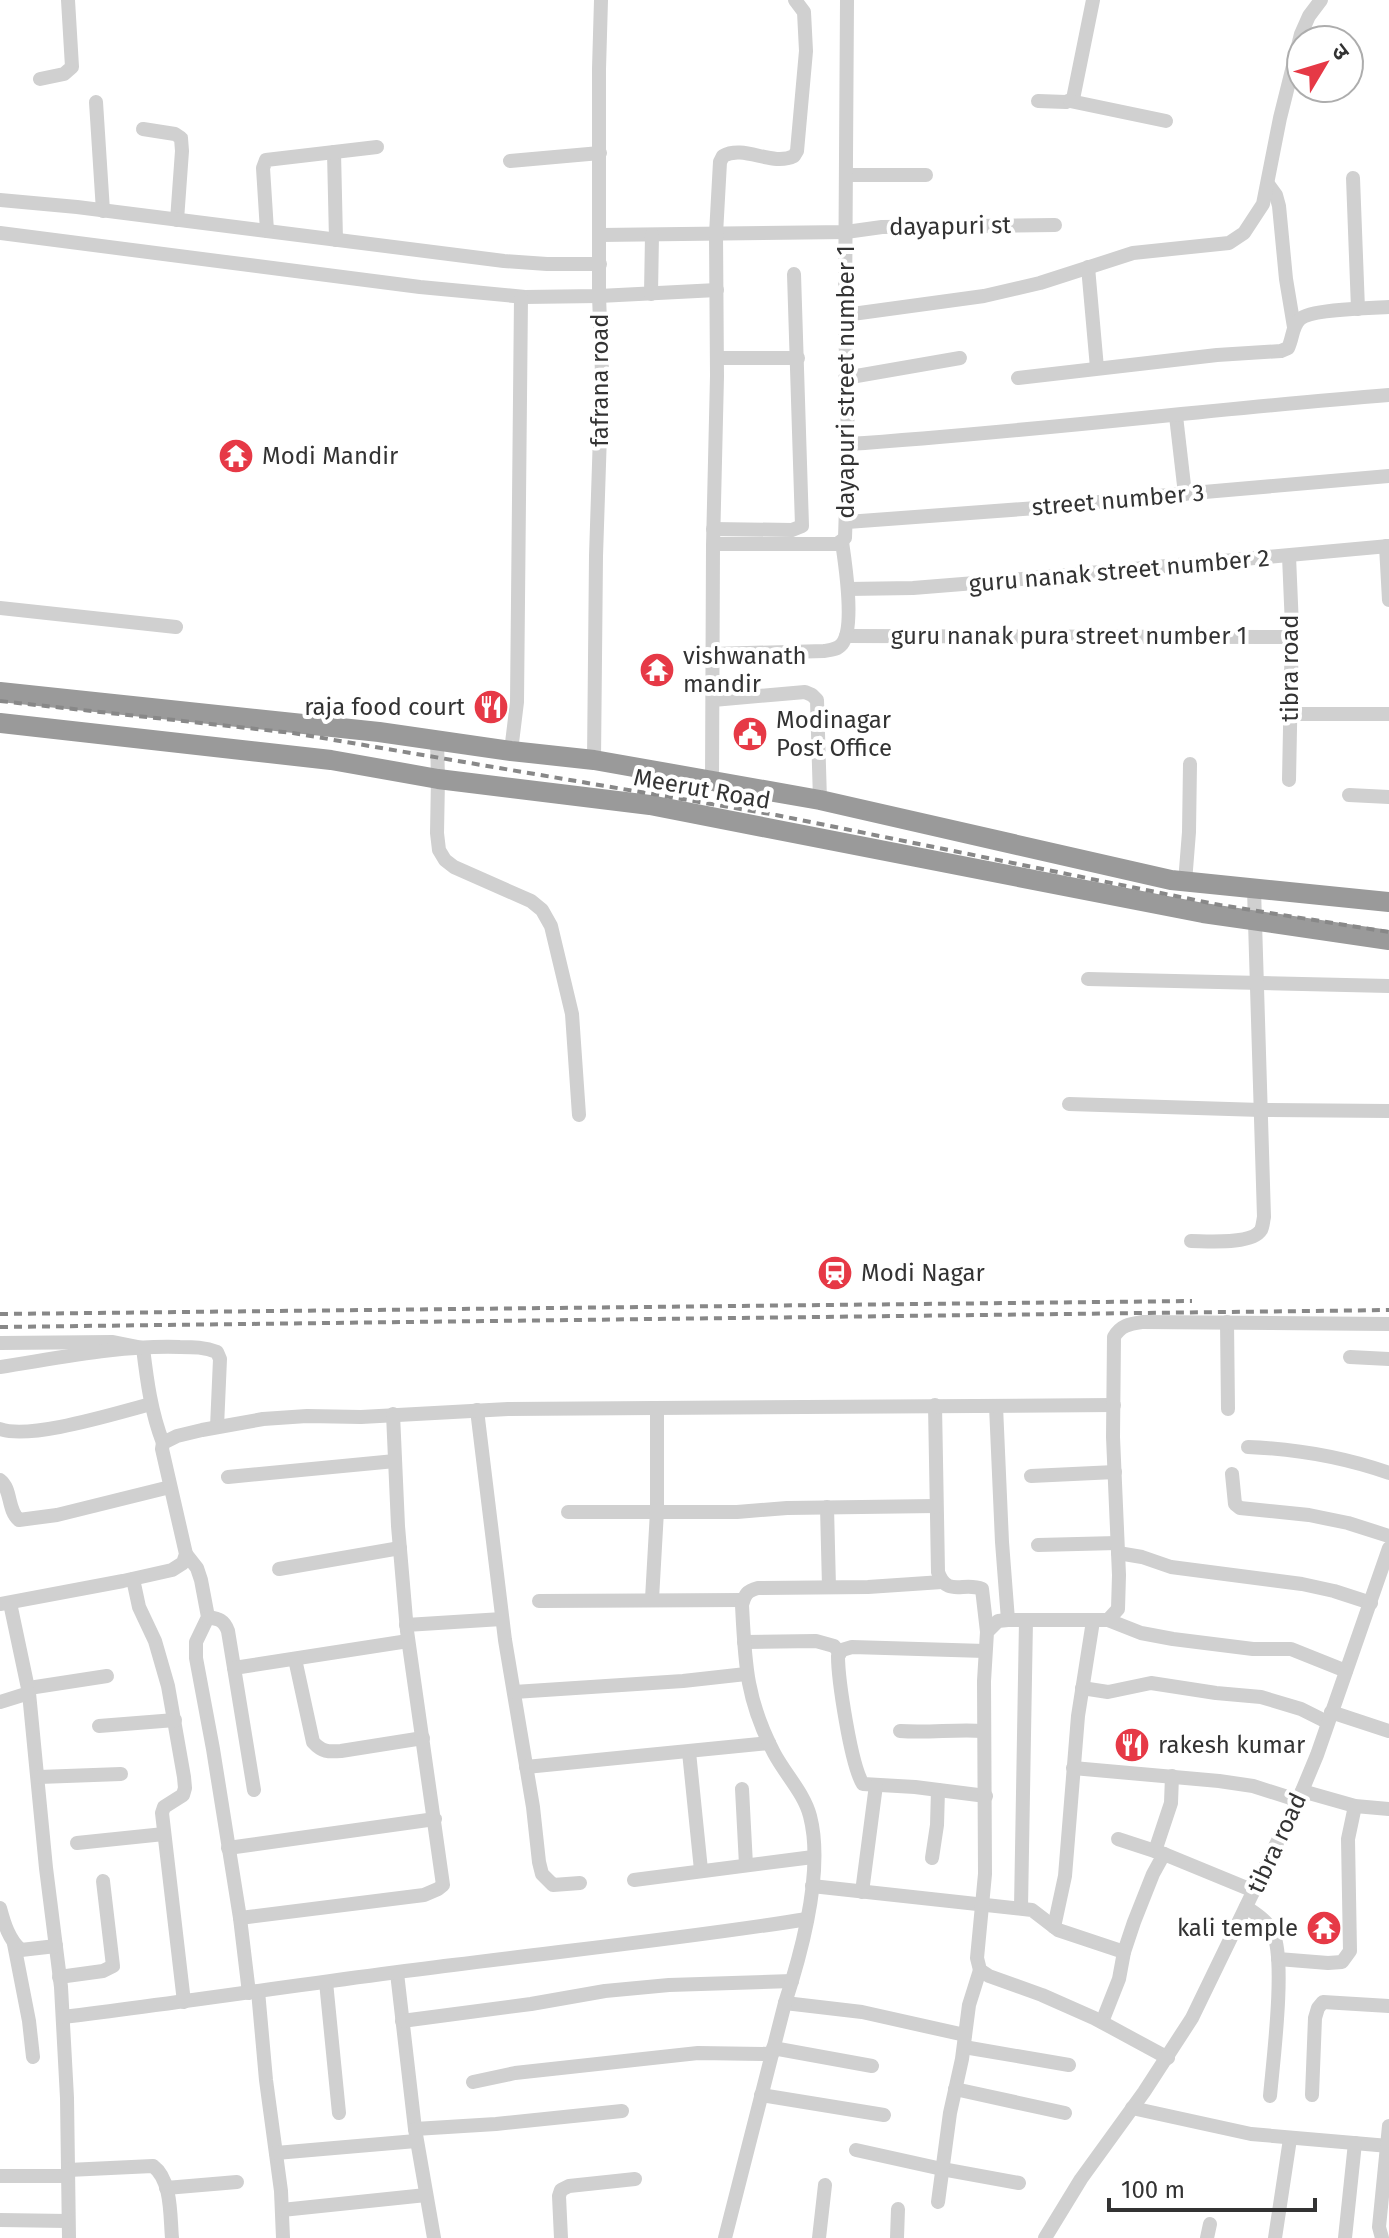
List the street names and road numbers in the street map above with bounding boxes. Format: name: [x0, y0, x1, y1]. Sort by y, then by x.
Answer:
street label: dayapuri st: [889, 211, 1012, 241]
street label: dayapuri street number 1: [832, 245, 860, 519]
street label: fafrana road: [586, 313, 614, 447]
street label: street number 3: [1031, 479, 1205, 521]
street label: guru nanak street number 2: [967, 544, 1271, 598]
street label: tibra road: [1276, 614, 1304, 722]
street label: guru nanak pura street number 1: [891, 622, 1247, 650]
street label: Meerut Road: [631, 763, 773, 815]
street label: tibra road: [1242, 1788, 1312, 1898]

